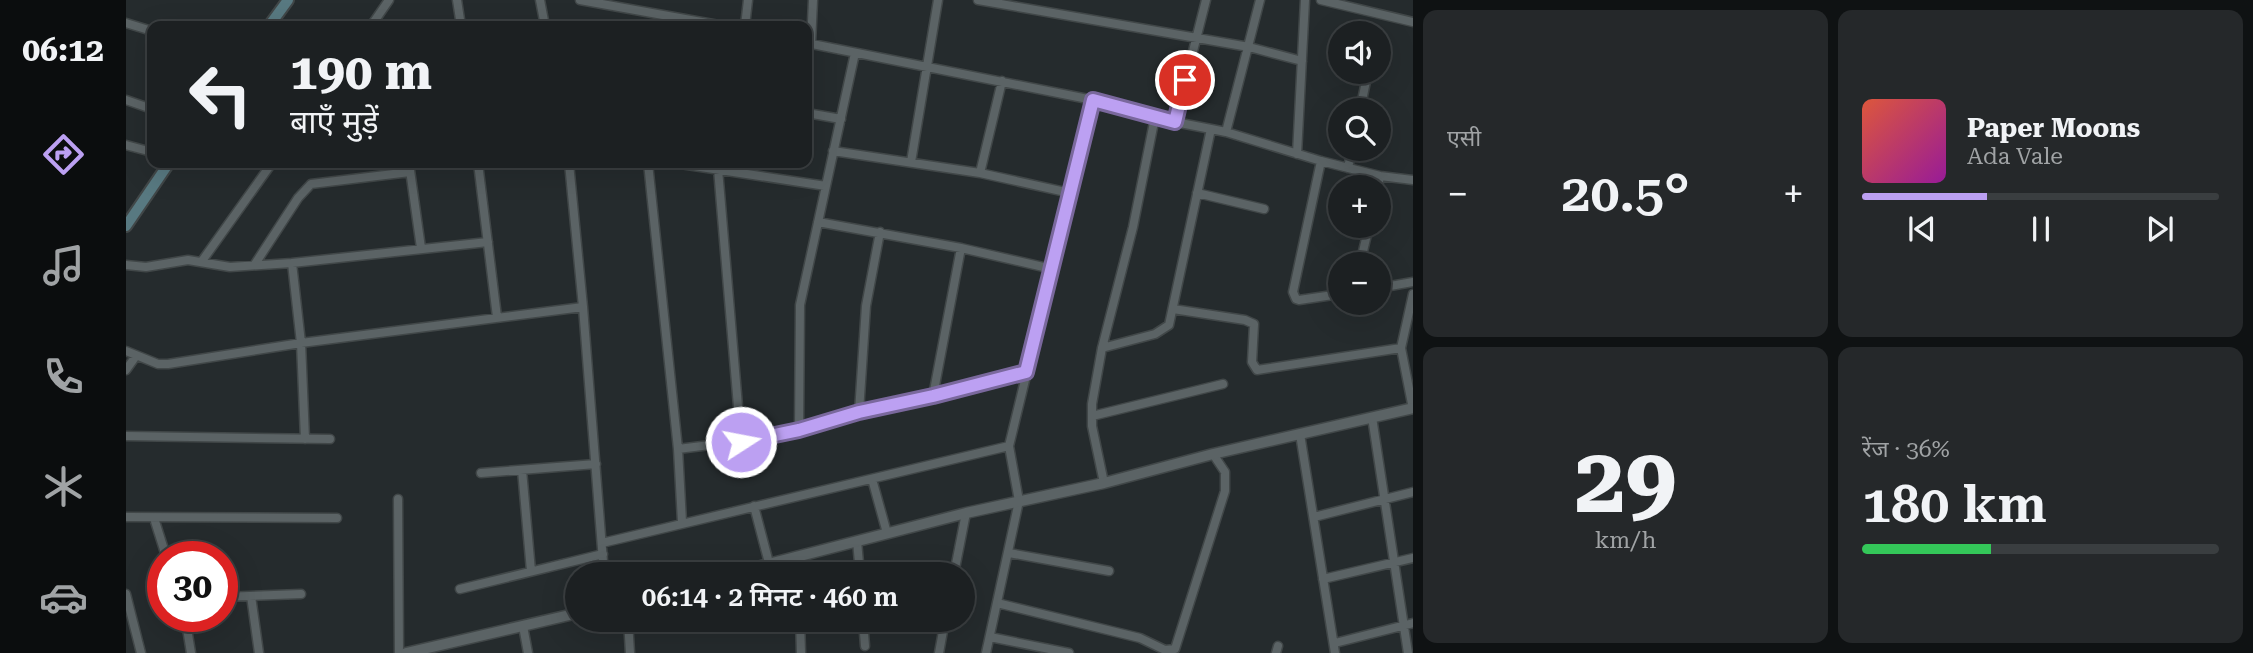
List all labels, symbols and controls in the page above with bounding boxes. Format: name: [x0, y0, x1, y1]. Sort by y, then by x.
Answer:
map controls: [1328, 21, 1391, 315]
button: sound: [1328, 21, 1391, 84]
text: 06:12: [22, 31, 104, 69]
text: 190 m: [290, 44, 432, 101]
icon: left: [175, 49, 266, 140]
pin: [1155, 50, 1215, 110]
icon: arrive: [1166, 61, 1204, 99]
button: search: [1328, 98, 1391, 161]
text: बाएँ मुड़ें: [290, 103, 379, 141]
text: Paper Moons: [1967, 113, 2140, 143]
text: एसी: [1447, 125, 1481, 152]
icon: directions: [39, 130, 88, 179]
text: Ada Vale: [1967, 143, 2063, 170]
text: 20.5°: [1561, 163, 1690, 224]
text: −: [1447, 172, 1468, 216]
text: +: [1783, 172, 1804, 216]
button: +: [1328, 175, 1391, 238]
icon: previous: [1903, 210, 1941, 248]
icon: pause: [2022, 210, 2060, 248]
icon: next: [2141, 210, 2179, 248]
icon: music: [39, 241, 88, 290]
button: −: [1328, 252, 1391, 315]
icon: phone: [39, 352, 88, 401]
position arrow: [704, 405, 778, 479]
text: 29: [1575, 428, 1676, 534]
text: रेंज · 36%: [1862, 436, 1950, 463]
icon: climate: [39, 462, 88, 511]
text: 180 km: [1862, 474, 2047, 535]
text: km/h: [1595, 527, 1656, 554]
speed limit sign: 30: [147, 541, 238, 632]
icon: car: [39, 573, 88, 622]
text: 06:14 · 2 मिनट · 460 m: [642, 582, 898, 612]

